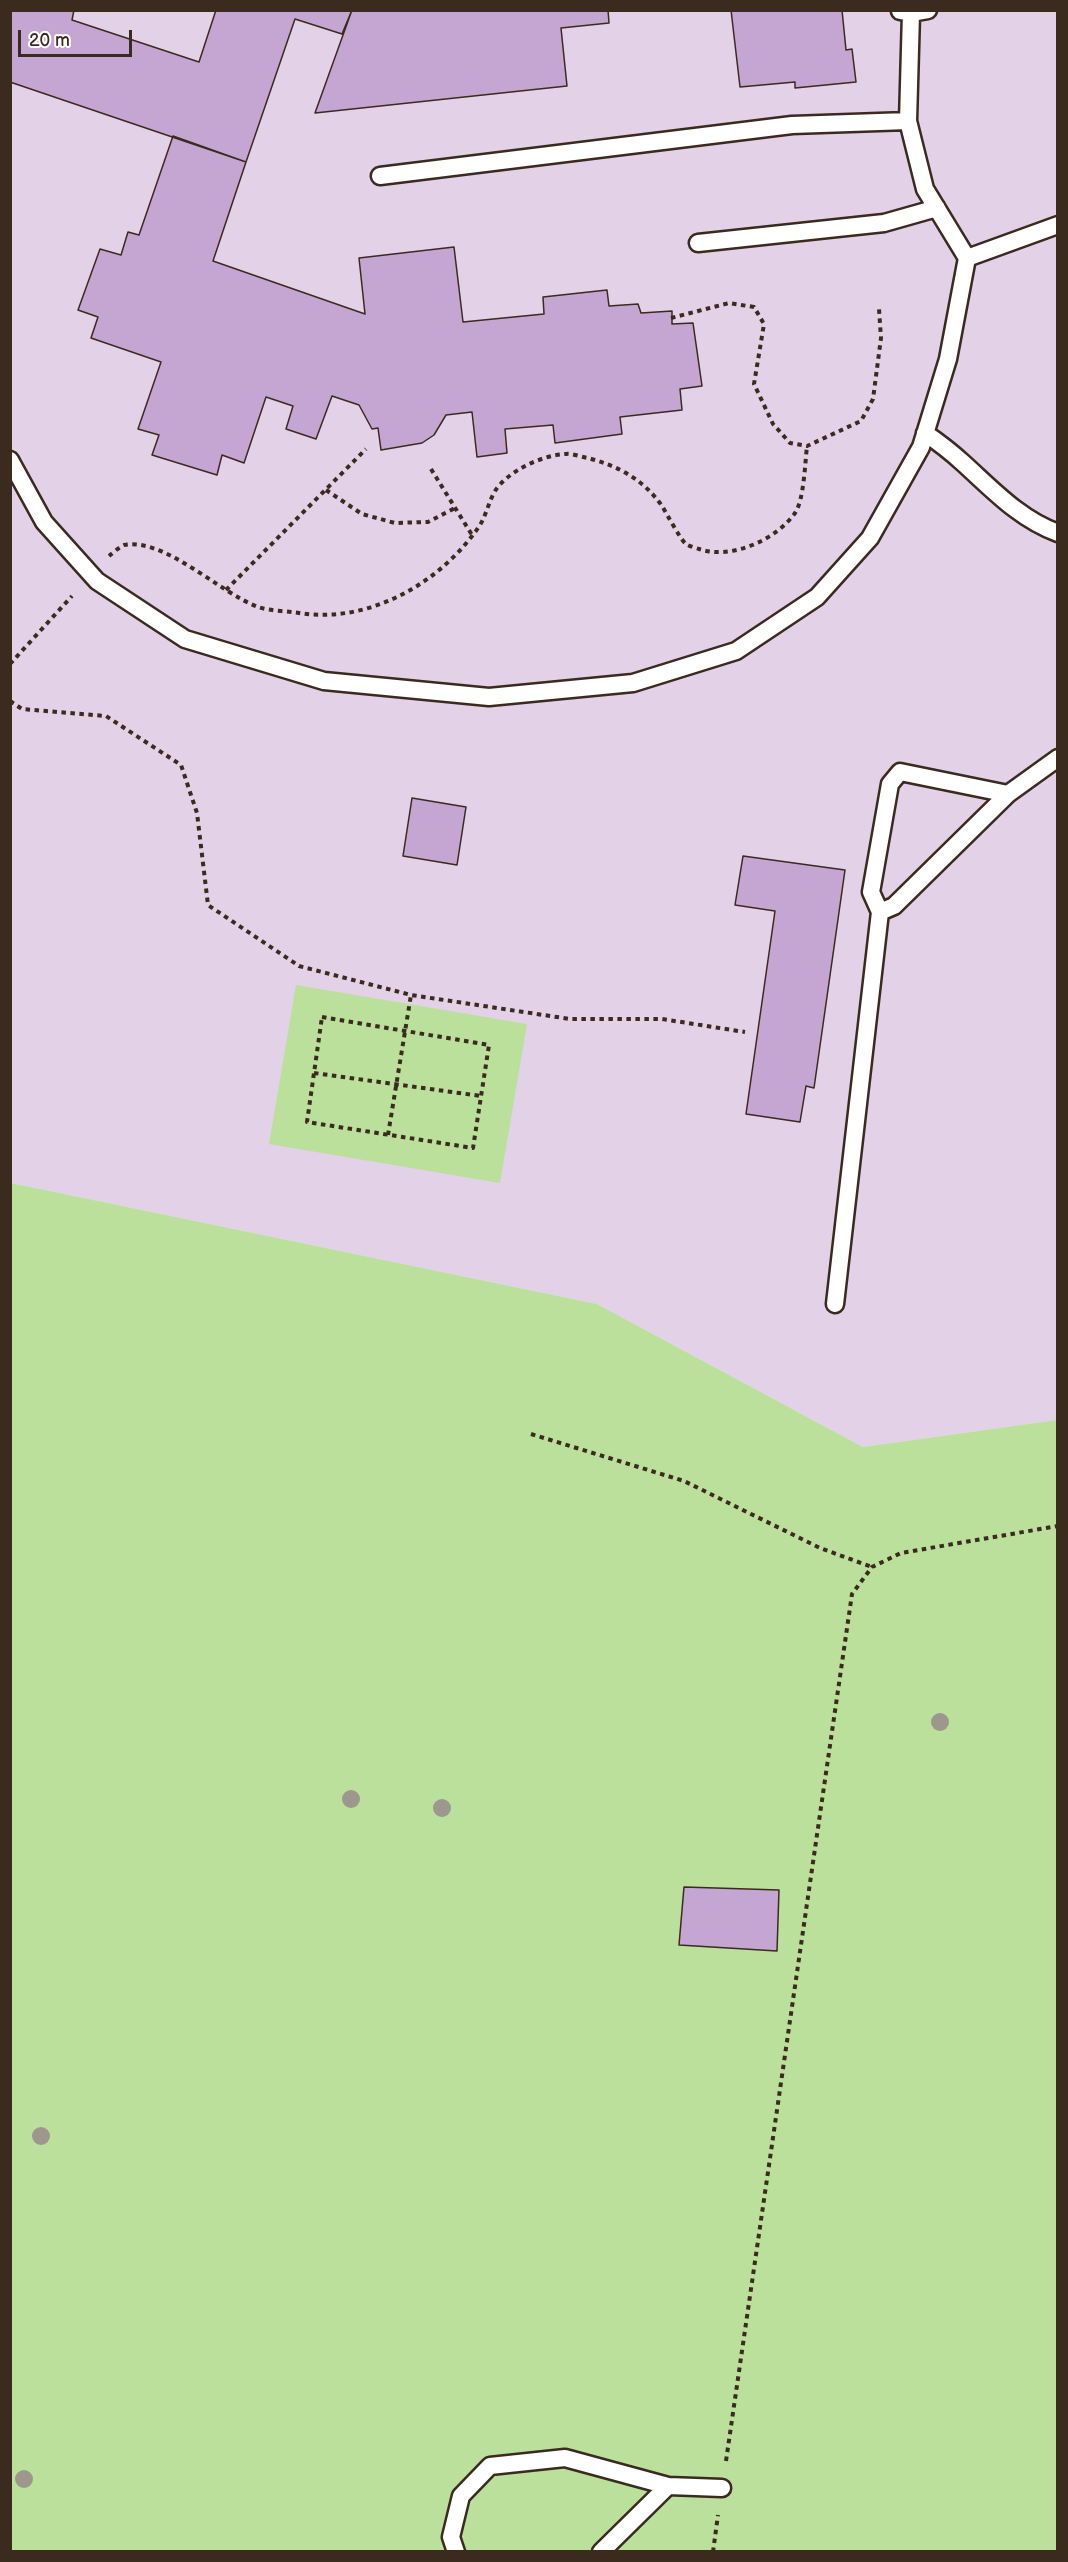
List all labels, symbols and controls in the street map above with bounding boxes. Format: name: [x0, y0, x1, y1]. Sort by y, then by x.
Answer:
scale bar: [21, 18, 135, 56]
text: 20 m: [29, 30, 70, 51]

